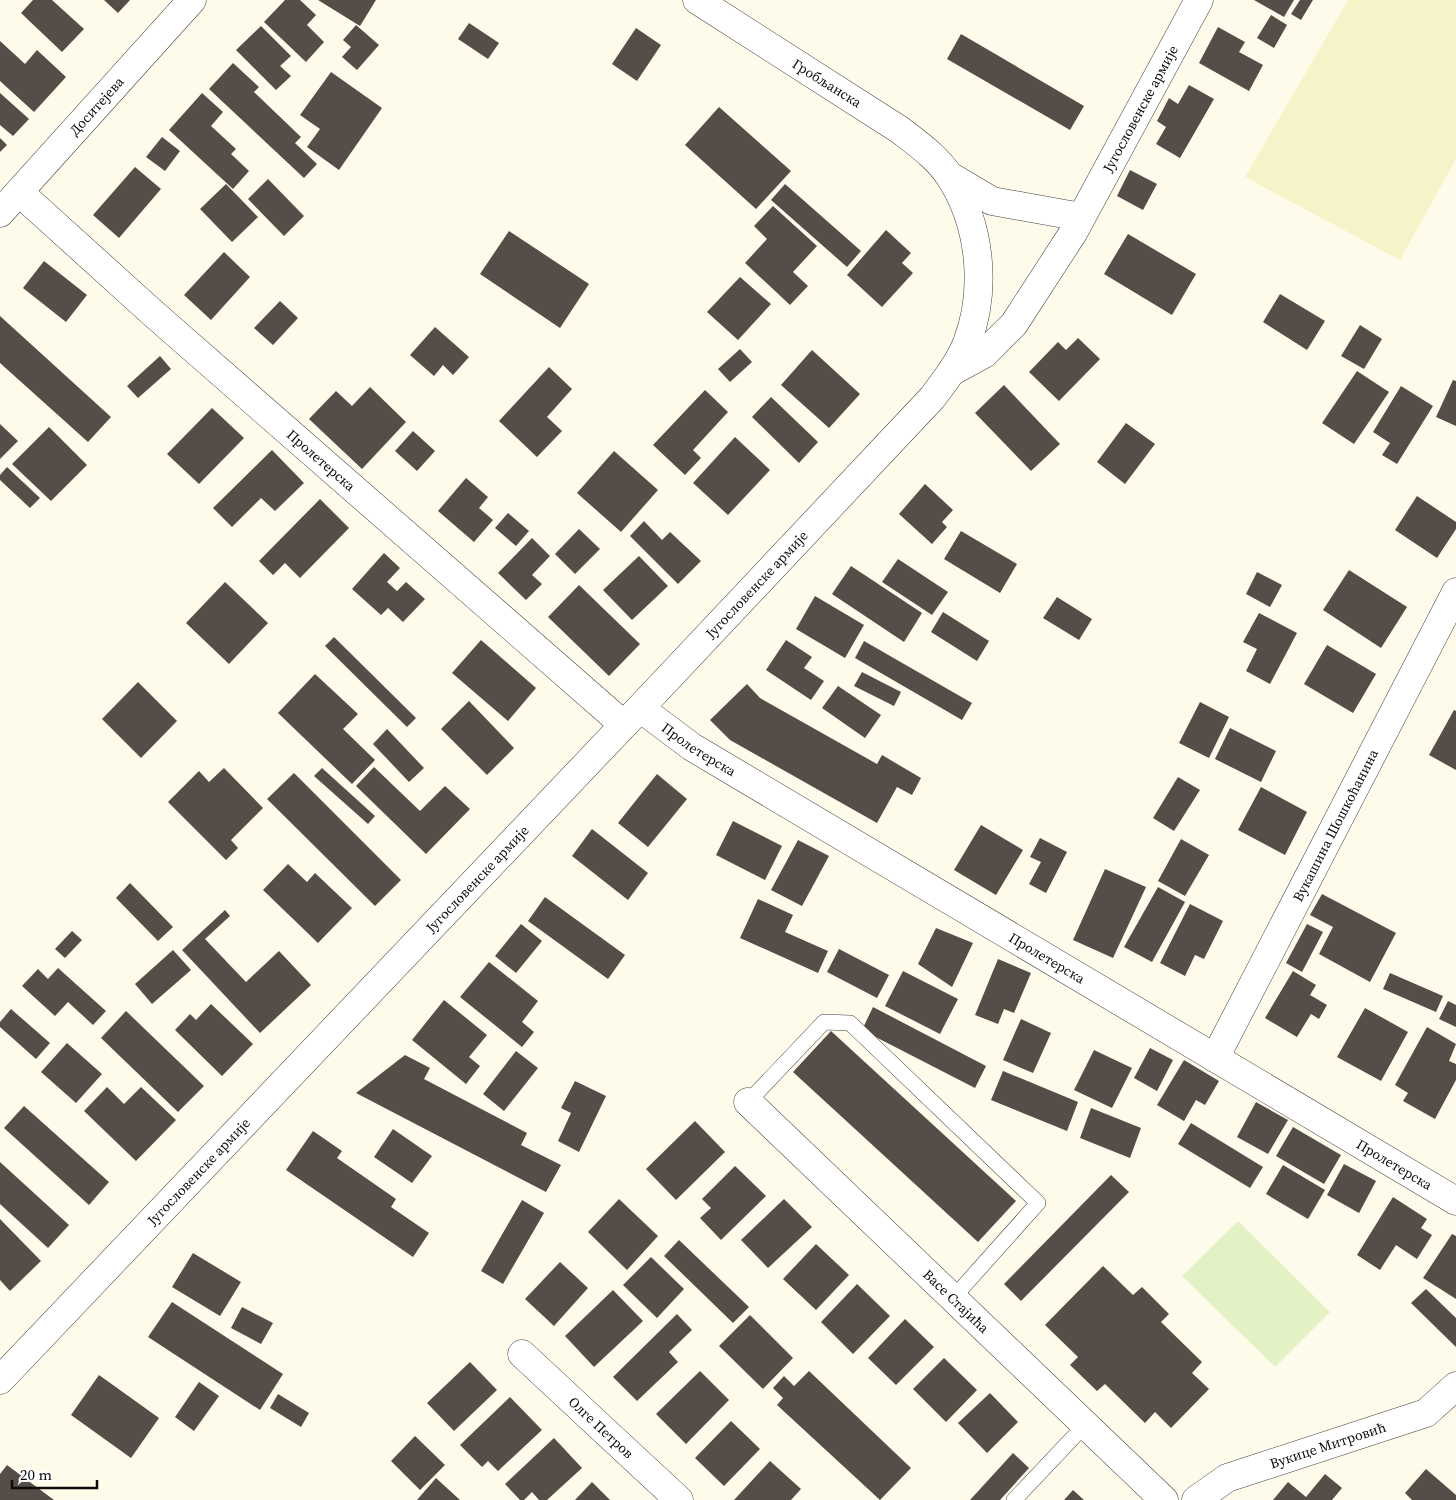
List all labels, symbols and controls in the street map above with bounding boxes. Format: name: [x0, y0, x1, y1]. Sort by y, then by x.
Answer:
street label: Југословенске армије: [1097, 41, 1183, 176]
street label: Гробљанска: [789, 54, 866, 113]
street label: Доситејева: [65, 72, 129, 140]
street label: Пролетерска: [282, 425, 360, 496]
street label: Југословенске армије: [700, 526, 812, 643]
street label: Пролетерска: [658, 718, 740, 781]
street label: Вукашина Шошкоћанина: [1288, 745, 1383, 905]
street label: Југословенске армије: [420, 821, 533, 938]
street label: Пролетерска: [1005, 928, 1090, 989]
street label: Југословенске армије: [142, 1113, 255, 1230]
street label: Пролетерска: [1353, 1134, 1437, 1195]
street label: Васе Стајића: [919, 1265, 994, 1338]
street label: Олге Петров: [564, 1392, 638, 1463]
street label: Вукице Митровић: [1267, 1417, 1388, 1473]
scale bar: [12, 1458, 98, 1490]
text: 20 m: [20, 1464, 52, 1485]

